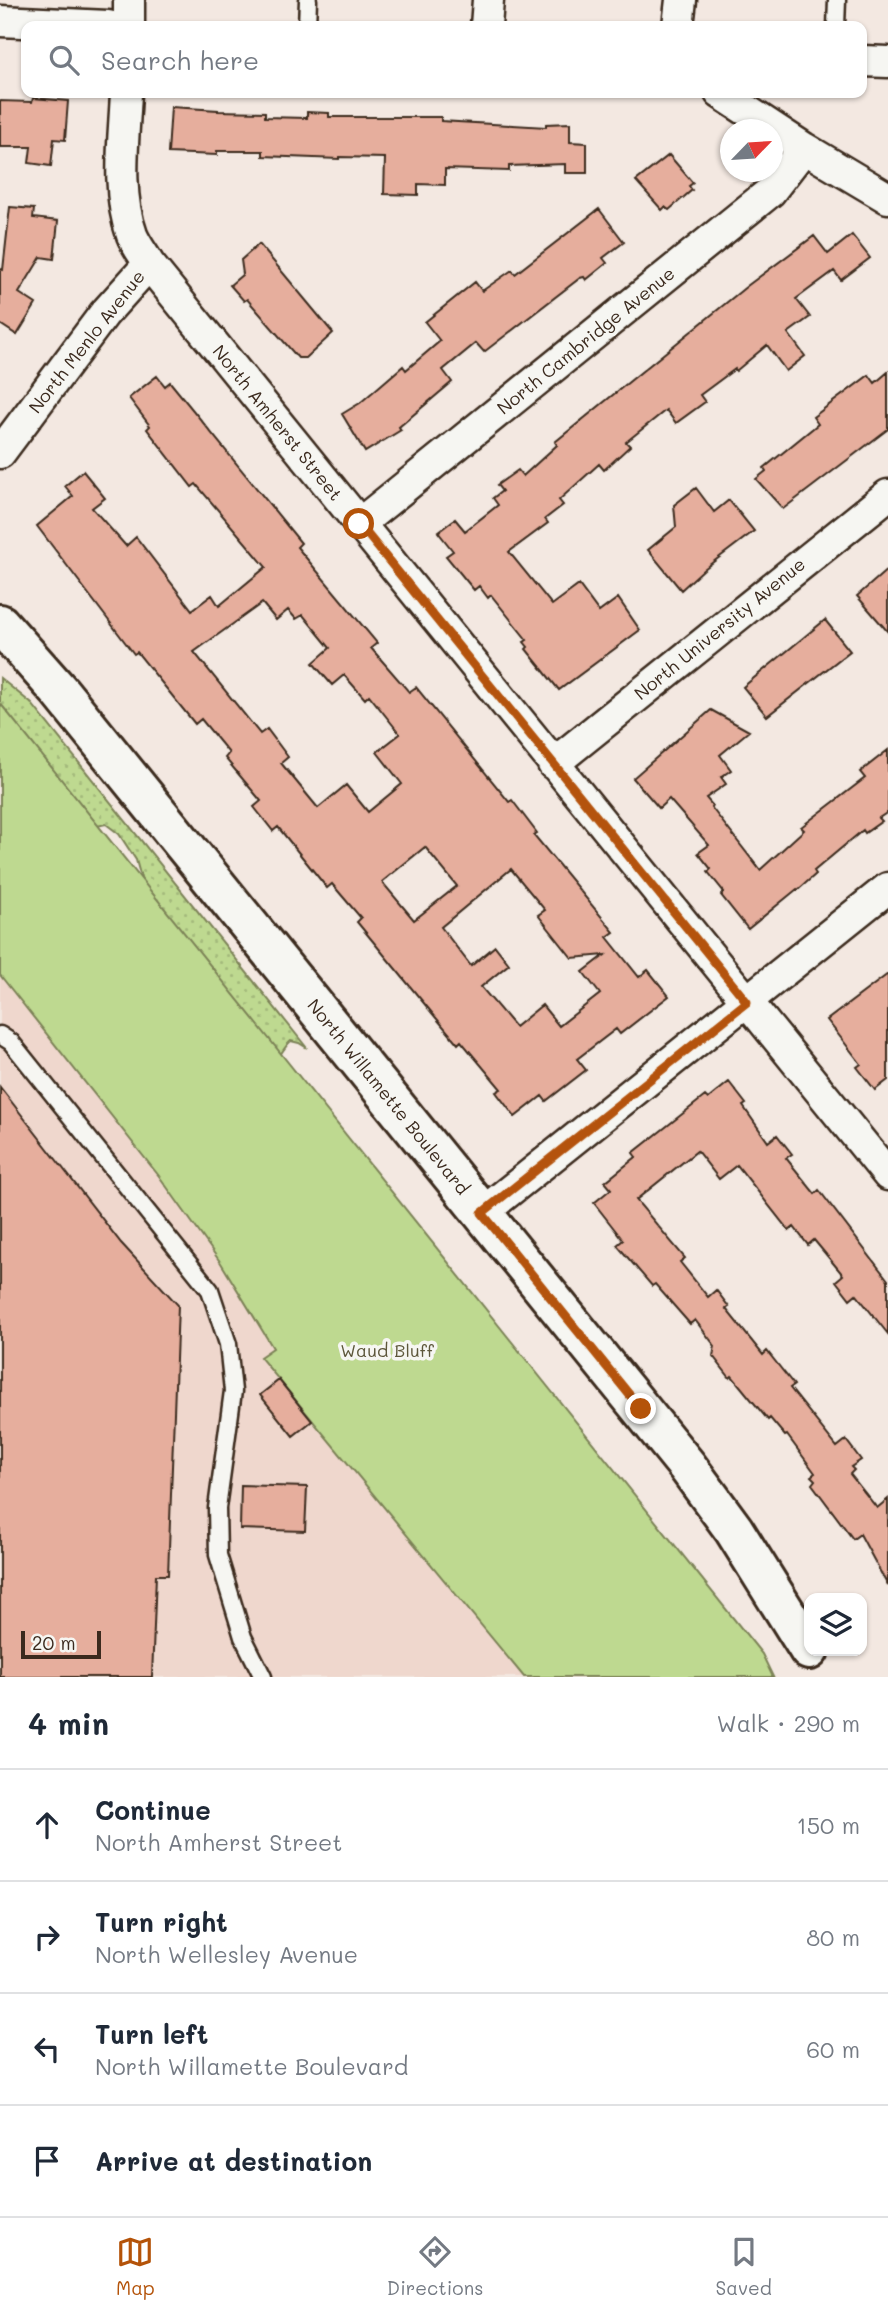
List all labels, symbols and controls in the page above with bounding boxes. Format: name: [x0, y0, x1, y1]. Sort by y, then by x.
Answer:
search box: [21, 21, 867, 98]
icon: search: [45, 41, 83, 79]
text: Search here: [101, 43, 259, 77]
north arrow: [720, 119, 783, 182]
street label: North Cambridge Avenue: [491, 261, 679, 419]
street label: North Menlo Avenue: [23, 265, 150, 418]
street label: North Amherst Street: [208, 340, 348, 505]
route start: [343, 508, 374, 539]
street label: North University Avenue: [629, 552, 810, 705]
street label: North Willamette Boulevard: [302, 994, 475, 1199]
park label: Waud Bluff: [340, 1338, 435, 1362]
route end: [625, 1393, 656, 1424]
map controls: [804, 1593, 867, 1656]
button: layers: [804, 1593, 867, 1656]
scale bar: [21, 1628, 102, 1660]
text: 20 m: [32, 1630, 76, 1655]
text: 4 min: [28, 1703, 109, 1743]
text: Walk · 290 m: [716, 1708, 860, 1738]
text: Continue: [95, 1793, 211, 1827]
icon: ahead: [28, 1806, 66, 1844]
text: 150 m: [796, 1810, 860, 1840]
text: North Amherst Street: [95, 1827, 342, 1857]
text: Turn right: [95, 1905, 228, 1939]
icon: right: [28, 1918, 66, 1956]
text: 80 m: [806, 1922, 860, 1952]
text: North Wellesley Avenue: [95, 1939, 358, 1969]
text: Turn left: [95, 2017, 208, 2051]
icon: left: [28, 2030, 66, 2068]
text: 60 m: [806, 2034, 860, 2064]
text: North Willamette Boulevard: [95, 2051, 408, 2081]
icon: arrive: [28, 2142, 66, 2180]
text: Arrive at destination: [95, 2144, 372, 2178]
tab: Map: [116, 2233, 155, 2300]
tab: Directions: [387, 2233, 483, 2300]
tab: Saved: [716, 2233, 772, 2300]

